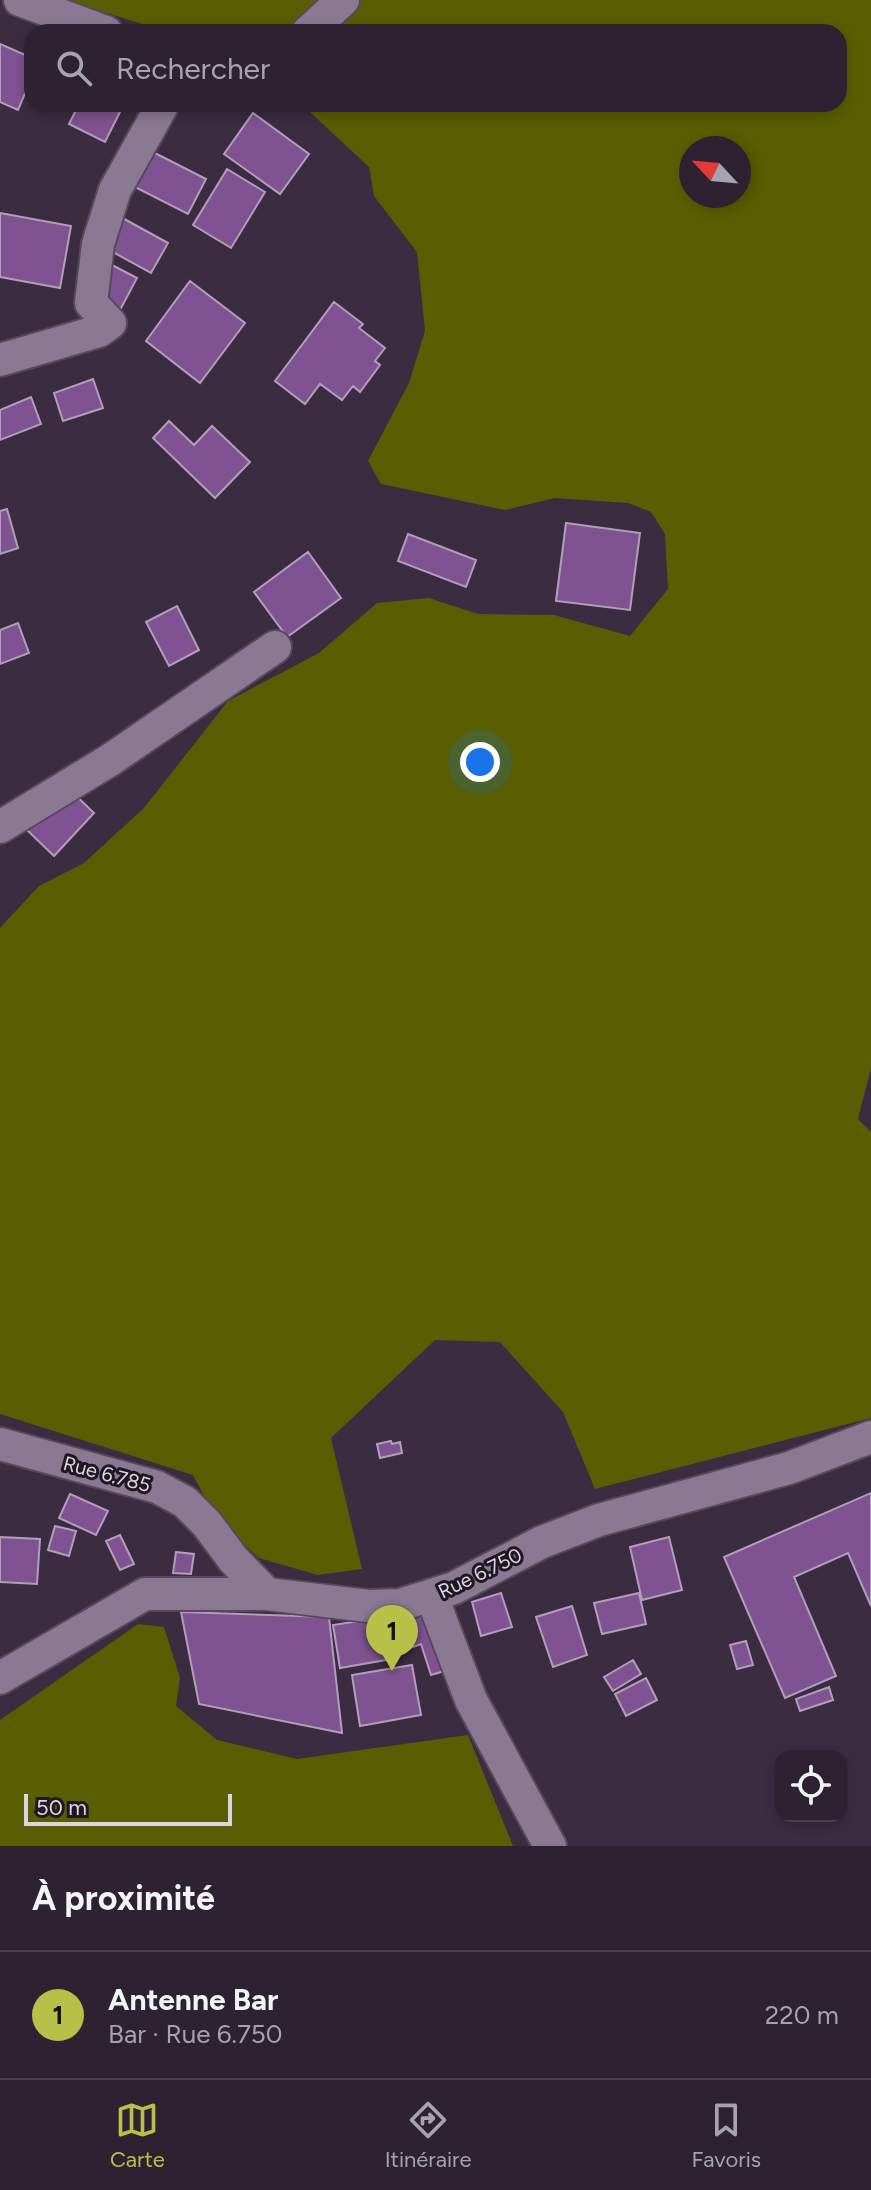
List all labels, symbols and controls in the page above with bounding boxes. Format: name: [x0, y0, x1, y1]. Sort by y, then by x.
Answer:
search box: [24, 24, 847, 112]
icon: search: [52, 46, 96, 90]
text: Rechercher: [116, 50, 270, 87]
north arrow: [679, 136, 751, 208]
your location: [460, 742, 500, 782]
street label: Rue 6.785: [61, 1451, 153, 1497]
street label: Rue 6.750: [434, 1542, 526, 1604]
pin: 1: [366, 1605, 418, 1671]
map controls: [775, 1750, 847, 1822]
button: locate: [775, 1750, 847, 1822]
scale bar: [24, 1790, 232, 1826]
text: 50 m: [36, 1794, 87, 1821]
text: À proximité: [32, 1878, 215, 1919]
text: Antenne Bar: [108, 1981, 278, 2018]
text: 1: [53, 1999, 63, 2031]
text: 220 m: [765, 1999, 839, 2031]
text: Bar · Rue 6.750: [108, 2018, 283, 2050]
tab: Carte: [110, 2098, 165, 2173]
tab: Itinéraire: [385, 2098, 472, 2173]
tab: Favoris: [691, 2098, 761, 2173]

